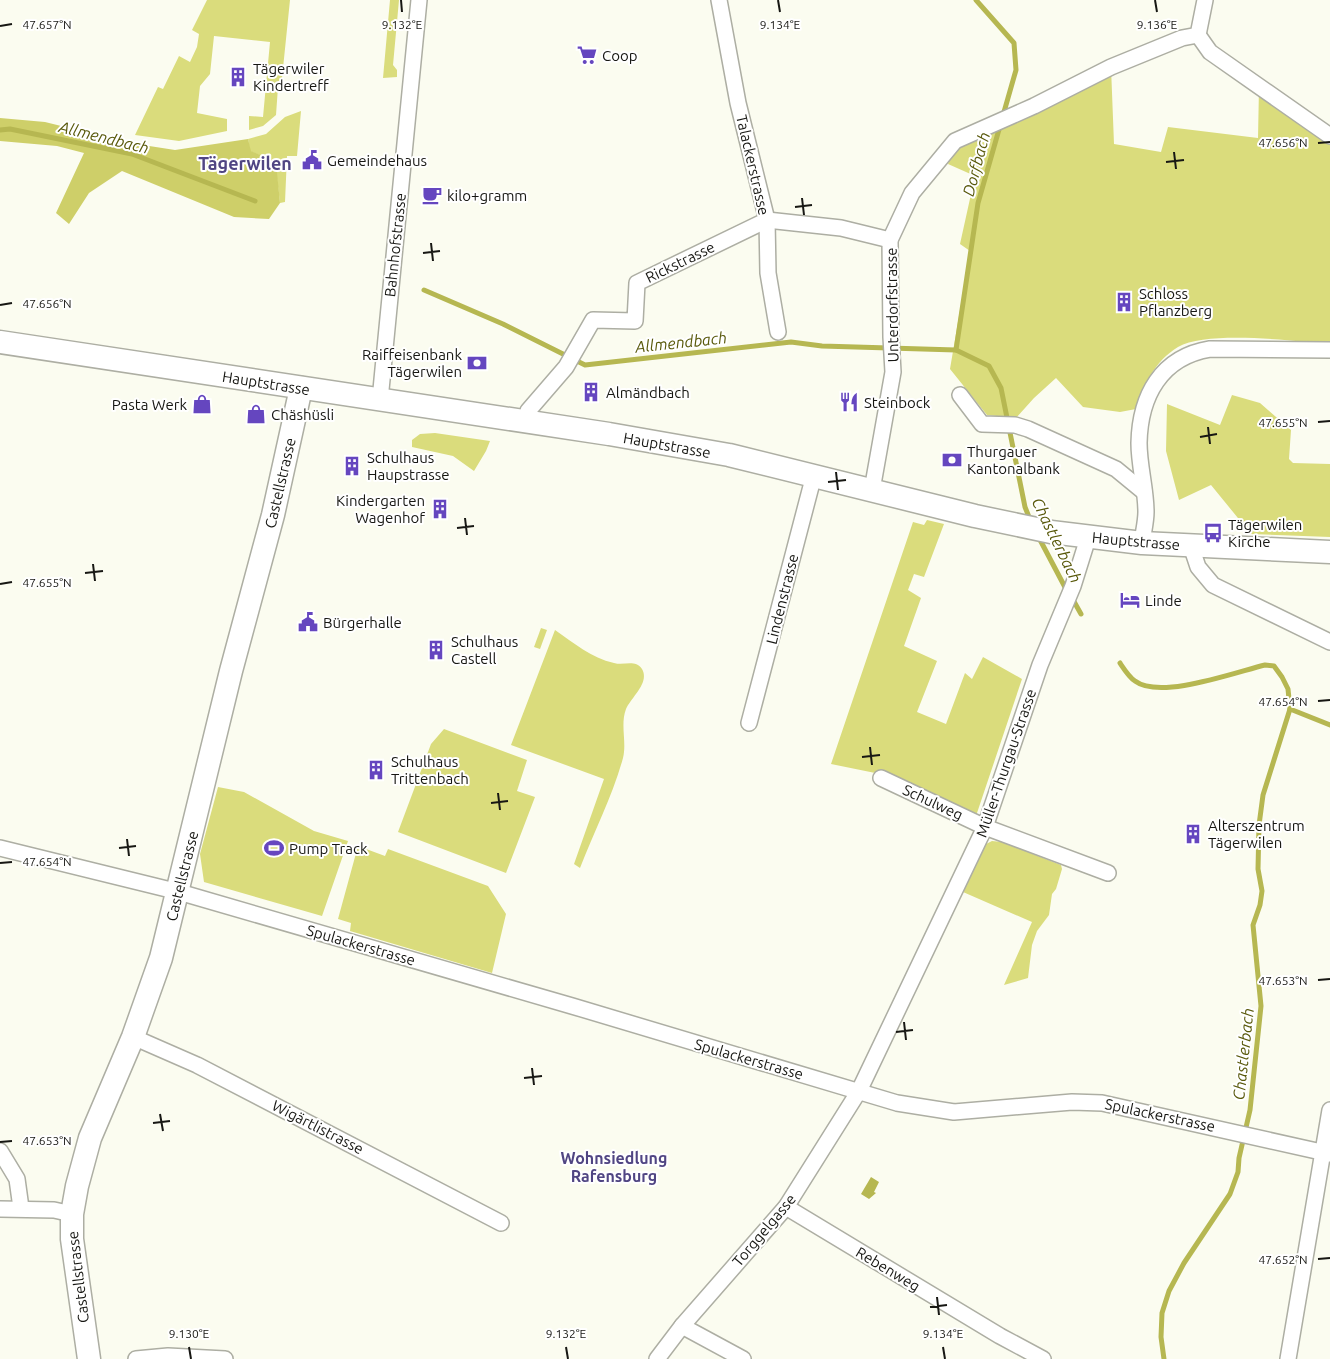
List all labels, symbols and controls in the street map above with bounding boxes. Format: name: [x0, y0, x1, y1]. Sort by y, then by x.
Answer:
text: 47.657°N: [22, 18, 72, 31]
text: 9.132°E: [382, 18, 423, 31]
text: 9.134°E: [760, 18, 801, 31]
text: 9.136°E: [1137, 18, 1178, 31]
supermarket icon: Coop: [576, 44, 598, 66]
place label: Coop: [602, 47, 638, 64]
place label: Tägerwiler Kindertreff: [253, 60, 329, 94]
building icon: Tägerwiler Kindertreff: [227, 66, 249, 88]
street label: Talackerstrasse: [733, 113, 773, 217]
water label: Allmendbach: [56, 117, 151, 157]
water label: Dorfbach: [959, 130, 993, 198]
text: 47.656°N: [1258, 136, 1308, 149]
public building icon: Gemeindehaus: [301, 149, 323, 171]
place label: Gemeindehaus: [327, 152, 427, 169]
district label: Tägerwilen: [198, 153, 292, 173]
cafe icon: kilo+gramm: [421, 184, 443, 206]
place label: kilo+gramm: [447, 187, 527, 204]
street label: Bahnhofstrasse: [381, 192, 409, 298]
street label: Rickstrasse: [643, 238, 717, 286]
street label: Unterdorfstrasse: [883, 248, 901, 362]
place label: Schloss Pflanzberg: [1139, 285, 1212, 319]
building icon: Schloss Pflanzberg: [1113, 291, 1135, 313]
text: 47.656°N: [22, 297, 72, 310]
water label: Allmendbach: [633, 328, 728, 356]
place label: Raiffeisenbank Tägerwilen: [362, 346, 462, 380]
bank icon: Raiffeisenbank Tägerwilen: [466, 352, 488, 374]
street label: Hauptstrasse: [221, 368, 311, 398]
building icon: Almändbach: [580, 381, 602, 403]
place label: Almändbach: [606, 384, 690, 401]
restaurant icon: Steinbock: [838, 391, 860, 413]
shop icon: Pasta Werk: [191, 393, 213, 415]
place label: Steinbock: [864, 394, 931, 411]
place label: Pasta Werk: [112, 396, 187, 413]
shop icon: Chäshüsli: [245, 403, 267, 425]
place label: Chäshüsli: [271, 406, 334, 423]
text: 47.655°N: [1258, 416, 1308, 429]
street label: Hauptstrasse: [622, 429, 712, 461]
street label: Castellstrasse: [261, 436, 299, 530]
place label: Thurgauer Kantonalbank: [967, 443, 1060, 477]
place label: Schulhaus Haupstrasse: [367, 449, 450, 483]
bank icon: Thurgauer Kantonalbank: [941, 449, 963, 471]
building icon: Schulhaus Haupstrasse: [341, 455, 363, 477]
place label: Kindergarten Wagenhof: [336, 492, 425, 526]
water label: Chastlerbach: [1029, 494, 1085, 586]
building icon: Kindergarten Wagenhof: [429, 498, 451, 520]
place label: Tägerwilen Kirche: [1228, 516, 1302, 550]
bus stop icon: Tägerwilen Kirche: [1202, 522, 1224, 544]
street label: Hauptstrasse: [1091, 529, 1181, 553]
street label: Lindenstrasse: [763, 552, 801, 646]
text: 47.655°N: [22, 576, 72, 589]
hotel icon: Linde: [1119, 589, 1141, 611]
place label: Linde: [1145, 592, 1182, 609]
public building icon: Bürgerhalle: [297, 611, 319, 633]
place label: Bürgerhalle: [323, 614, 402, 631]
place label: Schulhaus Castell: [451, 633, 518, 667]
building icon: Schulhaus Castell: [425, 639, 447, 661]
street label: Müller-Thurgau-Strasse: [973, 687, 1039, 839]
text: 47.654°N: [1258, 695, 1308, 708]
place label: Schulhaus Trittenbach: [391, 753, 469, 787]
building icon: Schulhaus Trittenbach: [365, 759, 387, 781]
street label: Schulweg: [900, 781, 966, 823]
place label: Alterszentrum Tägerwilen: [1208, 817, 1305, 851]
building icon: Alterszentrum Tägerwilen: [1182, 823, 1204, 845]
street label: Castellstrasse: [163, 829, 201, 923]
sports icon: Pump Track: [263, 837, 285, 859]
place label: Pump Track: [289, 840, 368, 857]
text: 47.654°N: [22, 855, 72, 868]
street label: Spulackerstrasse: [305, 921, 417, 969]
text: 47.653°N: [1258, 974, 1308, 987]
water label: Chastlerbach: [1229, 1007, 1257, 1101]
street label: Spulackerstrasse: [693, 1035, 805, 1083]
street label: Spulackerstrasse: [1103, 1095, 1217, 1135]
street label: Wigärtlistrasse: [269, 1097, 367, 1157]
text: 47.653°N: [22, 1134, 72, 1147]
district label: Wohnsiedlung Rafensburg: [561, 1149, 667, 1185]
street label: Torggelgasse: [729, 1190, 799, 1270]
street label: Castellstrasse: [64, 1230, 92, 1324]
street label: Rebenweg: [853, 1243, 923, 1295]
text: 47.652°N: [1258, 1253, 1308, 1266]
text: 9.130°E: [169, 1327, 210, 1340]
text: 9.132°E: [546, 1327, 587, 1340]
text: 9.134°E: [923, 1327, 964, 1340]

